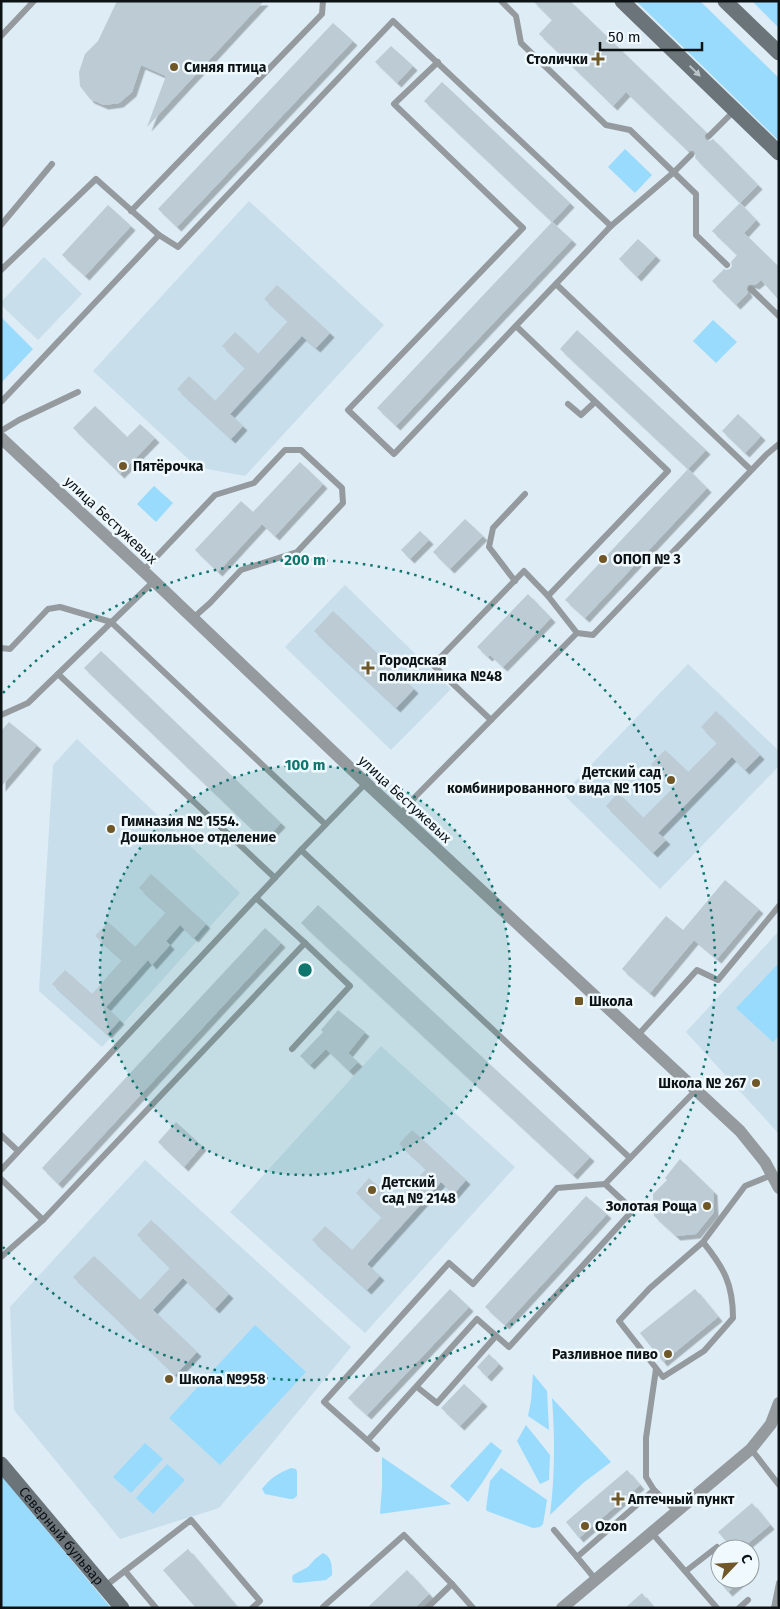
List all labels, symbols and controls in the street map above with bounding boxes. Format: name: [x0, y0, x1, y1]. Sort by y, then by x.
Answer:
scale bar: [600, 20, 702, 52]
text: 50 m: [608, 28, 641, 46]
place label: Столички: [526, 51, 588, 68]
marker: Столички: [592, 53, 604, 65]
place label: Синяя птица: [184, 59, 267, 76]
marker: Синяя птица: [168, 61, 180, 73]
one-way arrow: [688, 65, 700, 77]
place label: Пятёрочка: [133, 458, 204, 475]
marker: Пятёрочка: [117, 460, 129, 472]
street label: улица Бестужевых: [61, 473, 161, 568]
text: 200 m: [284, 551, 326, 569]
place label: ОПОП № 3: [613, 551, 681, 568]
marker: ОПОП № 3: [597, 553, 609, 565]
place label: Городская поликлиника №48: [379, 652, 502, 685]
marker: Городская поликлиника №48: [361, 661, 375, 675]
street label: улица Бестужевых: [355, 752, 455, 847]
text: 100 m: [285, 756, 325, 774]
place label: Детский сад комбинированного вида № 1105: [447, 764, 661, 797]
marker: Детский сад комбинированного вида № 1105: [665, 774, 677, 786]
place label: Гимназия № 1554. Дошкольное отделение: [120, 813, 276, 846]
marker: Гимназия № 1554. Дошкольное отделение: [105, 823, 117, 835]
centre of rings: [296, 961, 314, 979]
place label: Школа: [589, 993, 633, 1010]
marker: Школа: [573, 995, 585, 1007]
place label: Школа № 267: [658, 1075, 746, 1092]
marker: Школа № 267: [750, 1077, 762, 1089]
place label: Детский сад № 2148: [381, 1174, 456, 1207]
marker: Детский сад № 2148: [366, 1184, 378, 1196]
place label: Золотая Роща: [605, 1198, 697, 1215]
marker: Золотая Роща: [701, 1200, 713, 1212]
place label: Разливное пиво: [552, 1346, 658, 1363]
marker: Разливное пиво: [662, 1348, 674, 1360]
place label: Школа №958: [179, 1371, 266, 1388]
marker: Школа №958: [163, 1373, 175, 1385]
street label: Северный бульвар: [15, 1484, 107, 1589]
place label: Аптечный пункт: [627, 1491, 735, 1508]
marker: Аптечный пункт: [612, 1493, 624, 1505]
place label: Ozon: [595, 1518, 627, 1535]
marker: Ozon: [579, 1520, 591, 1532]
north arrow: [710, 1539, 760, 1589]
text: С: [737, 1551, 756, 1566]

